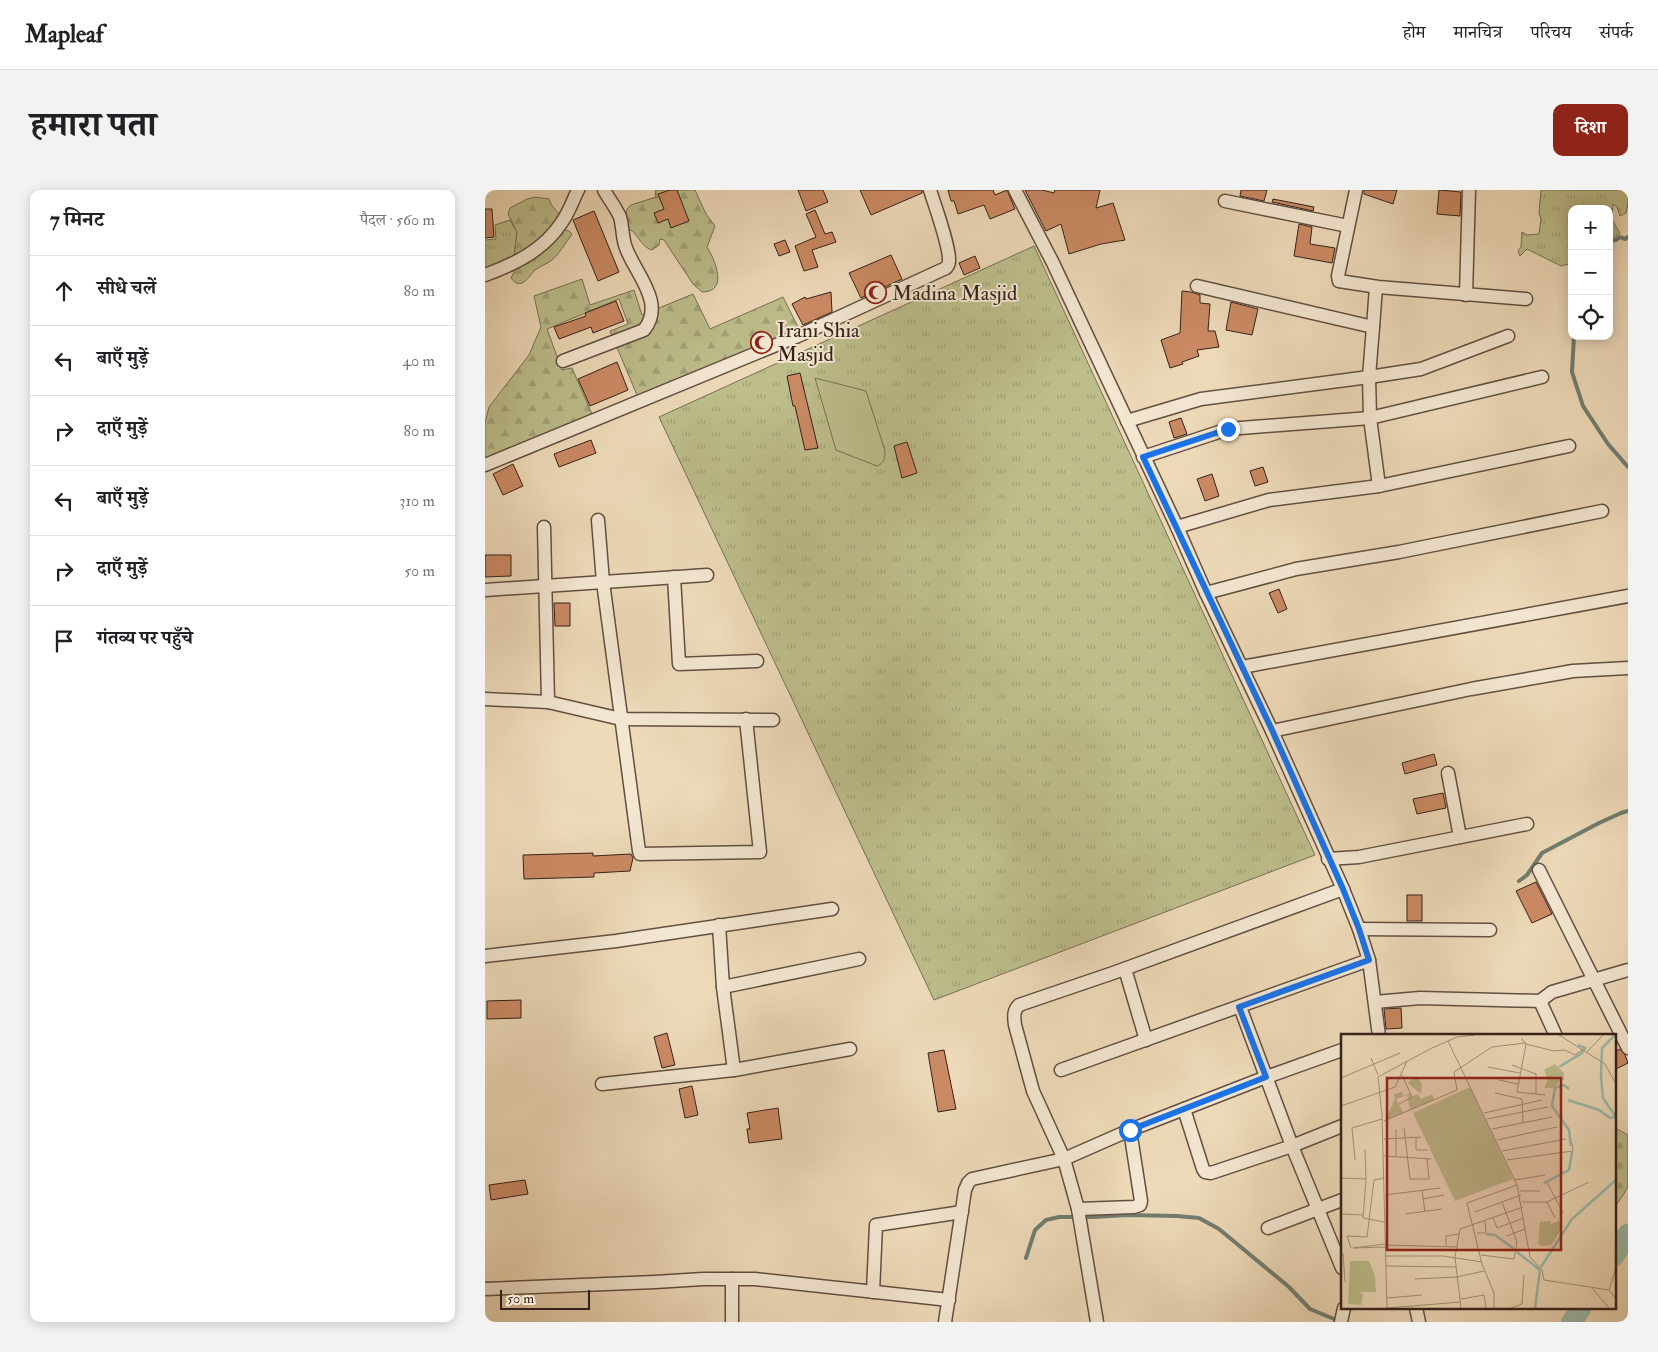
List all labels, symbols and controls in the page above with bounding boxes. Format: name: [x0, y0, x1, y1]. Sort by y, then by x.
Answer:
text: Mapleaf: [25, 19, 104, 50]
text: होम: [1403, 21, 1426, 44]
text: मानचित्र: [1454, 21, 1502, 44]
text: परिचय: [1530, 21, 1571, 44]
text: संपर्क: [1599, 21, 1633, 44]
text: हमारा पता: [30, 103, 156, 147]
button: दिशा: [1553, 104, 1628, 156]
map controls: [1568, 205, 1613, 340]
button: +: [1568, 205, 1613, 250]
text: 7 मिनट: [50, 206, 104, 233]
text: पैदल · 560 m: [360, 210, 435, 230]
button: −: [1568, 250, 1613, 295]
text: सीधे चलें: [97, 276, 156, 300]
icon: ahead: [50, 277, 78, 305]
place label: Madina Masjid: [892, 280, 1018, 307]
text: 80 m: [404, 281, 435, 301]
mosque icon: Madina Masjid: [864, 281, 888, 305]
button: locate: [1568, 295, 1613, 340]
place label: Irani Shia Masjid: [777, 317, 860, 368]
mosque icon: Irani Shia Masjid: [749, 330, 773, 354]
text: बाएँ मुड़ें: [97, 346, 148, 370]
icon: left: [50, 347, 78, 375]
text: 40 m: [402, 351, 435, 371]
text: दाएँ मुड़ें: [97, 416, 148, 440]
icon: right: [50, 417, 78, 445]
route end: [1217, 418, 1240, 441]
text: 80 m: [404, 421, 435, 441]
text: बाएँ मुड़ें: [97, 486, 148, 510]
icon: left: [50, 487, 78, 515]
text: 310 m: [399, 491, 435, 511]
text: दाएँ मुड़ें: [97, 556, 148, 580]
icon: right: [50, 557, 78, 585]
text: 50 m: [404, 561, 435, 581]
text: गंतव्य पर पहुँचे: [97, 626, 193, 650]
icon: arrive: [50, 627, 78, 655]
inset map: [1341, 1034, 1615, 1310]
route start: [1119, 1119, 1142, 1142]
scale bar: [500, 1287, 590, 1310]
text: 50 m: [507, 1290, 534, 1307]

